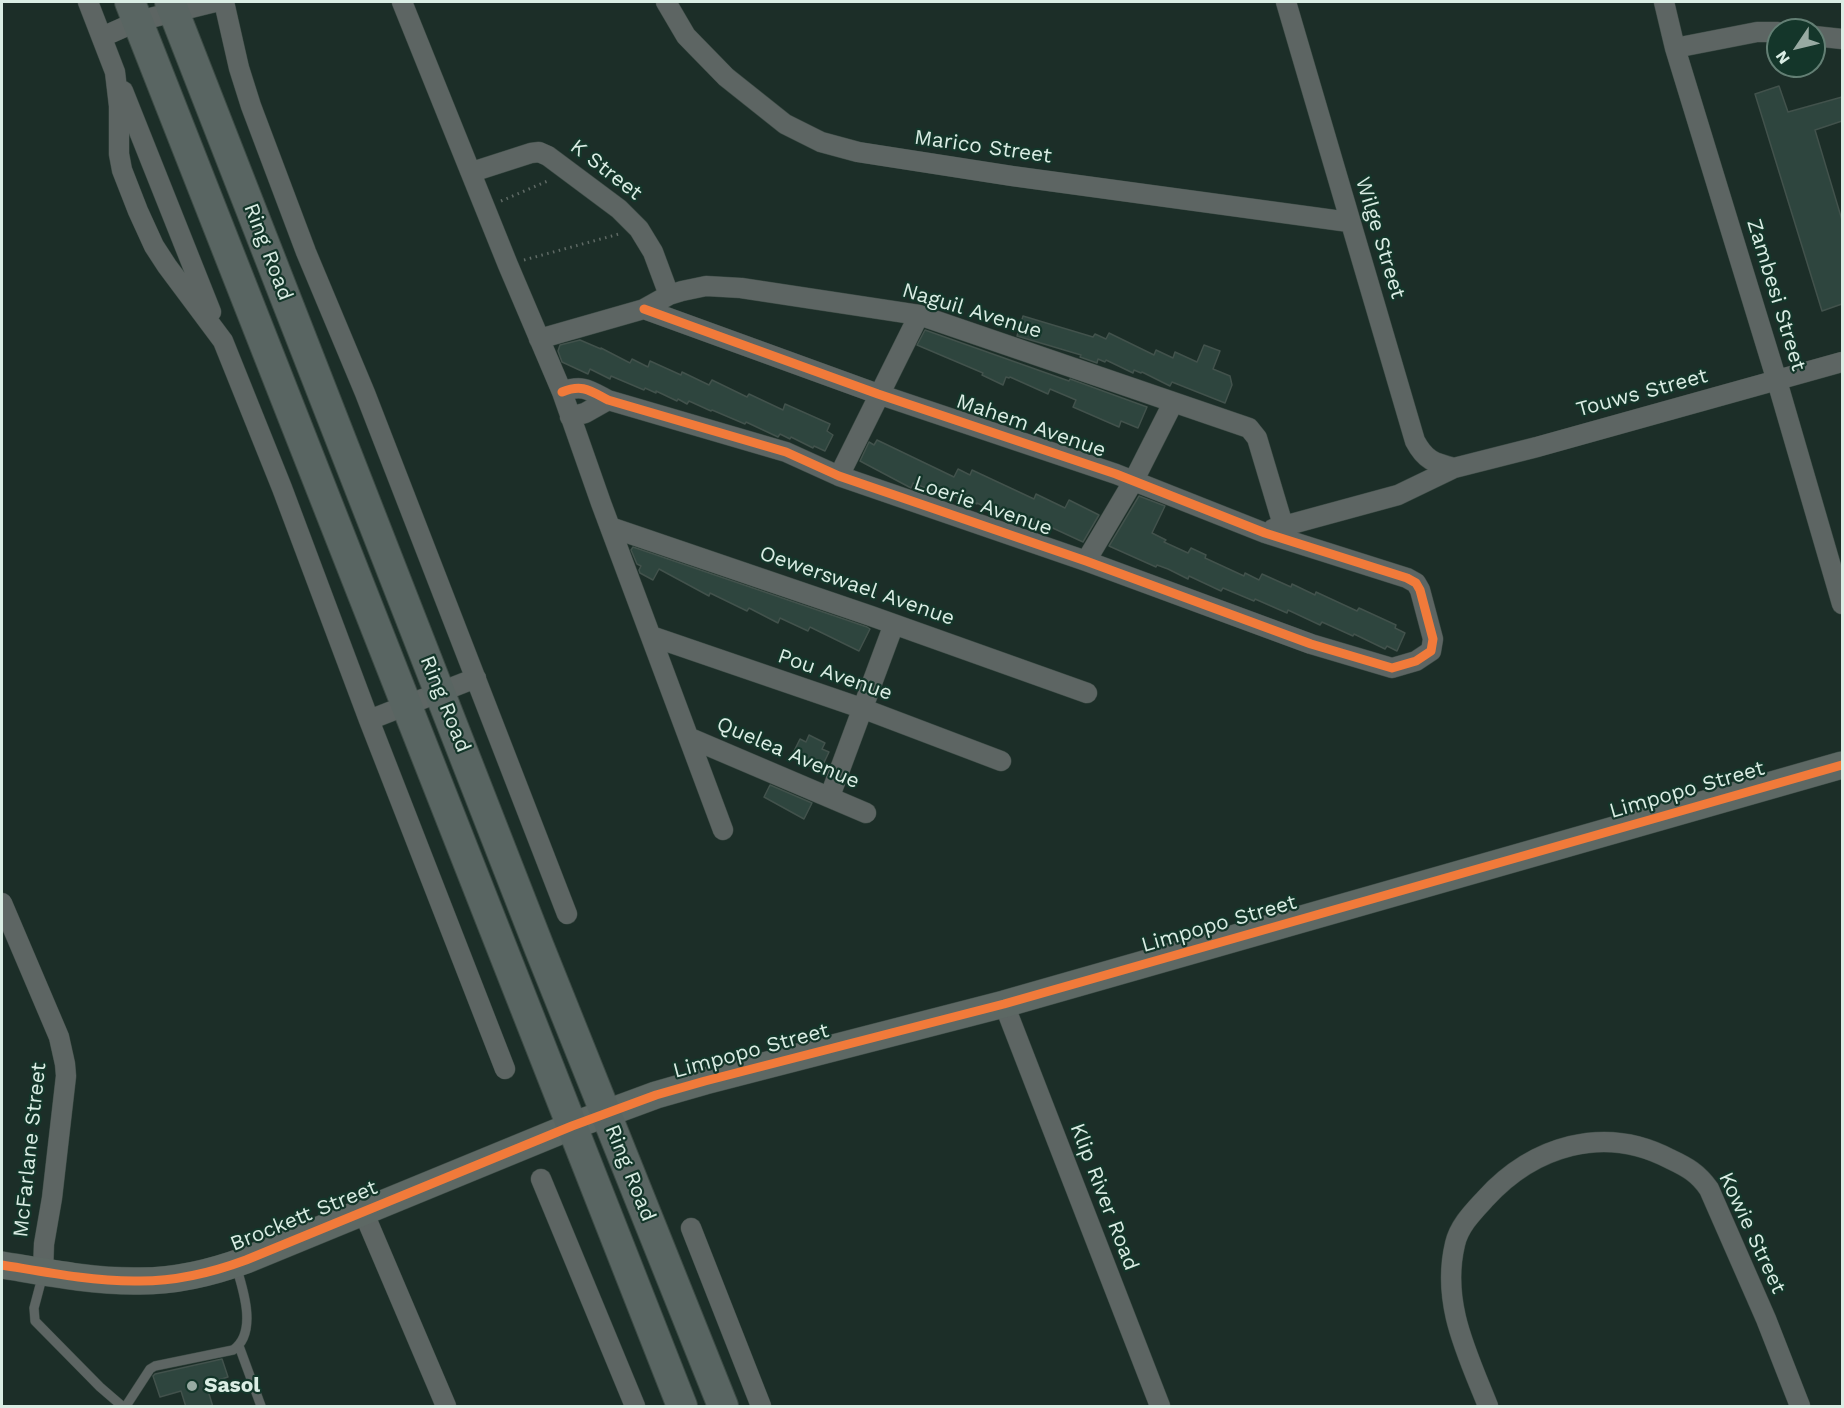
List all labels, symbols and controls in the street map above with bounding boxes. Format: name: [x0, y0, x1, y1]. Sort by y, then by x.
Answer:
north arrow: [1766, 18, 1826, 78]
text: N: [1771, 47, 1794, 68]
street label: Marico Street: [913, 125, 1053, 169]
street label: K Street: [565, 134, 647, 206]
street label: Wilge Street: [1350, 174, 1410, 302]
street label: Ring Road: [238, 200, 298, 304]
street label: Zambesi Street: [1741, 216, 1811, 374]
street label: Naguil Avenue: [899, 278, 1045, 344]
street label: Touws Street: [1574, 363, 1710, 423]
street label: Mahem Avenue: [953, 389, 1109, 463]
street label: Loerie Avenue: [911, 471, 1055, 541]
street label: Oewerswael Avenue: [756, 541, 958, 631]
street label: Pou Avenue: [774, 644, 896, 706]
street label: Ring Road: [414, 652, 476, 756]
street label: Quelea Avenue: [713, 712, 863, 794]
street label: Limpopo Street: [1607, 756, 1767, 824]
street label: Limpopo Street: [1139, 890, 1299, 958]
street label: Limpopo Street: [670, 1018, 832, 1084]
street label: McFarlane Street: [8, 1061, 52, 1239]
street label: Klip River Road: [1064, 1120, 1144, 1274]
street label: Ring Road: [599, 1121, 661, 1225]
street label: Kowie Street: [1713, 1168, 1791, 1298]
street label: Brockett Street: [227, 1175, 381, 1257]
place label: Sasol: [204, 1373, 260, 1399]
marker: Sasol: [185, 1379, 199, 1393]

